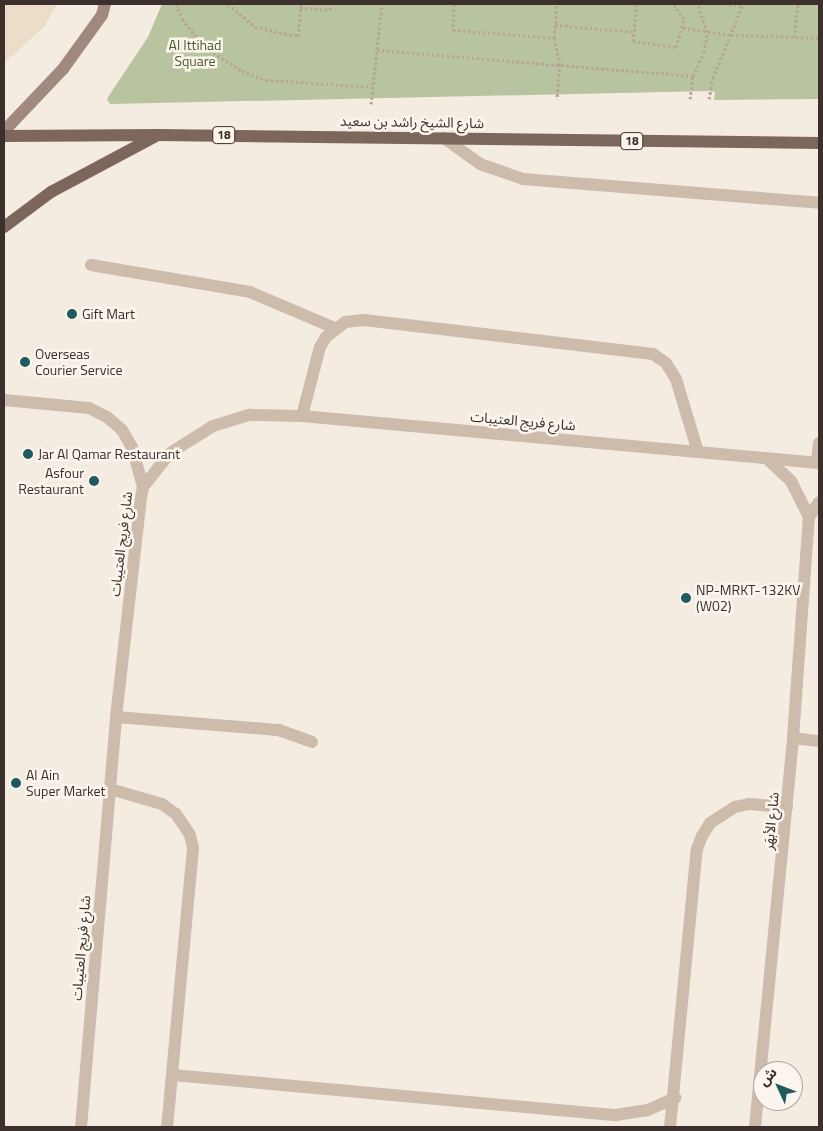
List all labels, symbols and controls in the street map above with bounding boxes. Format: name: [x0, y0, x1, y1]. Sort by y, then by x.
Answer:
park label: Al Ittihad Square: [169, 37, 221, 70]
street label: شارع الشيخ راشد بن سعيد: [340, 112, 484, 132]
road number: 18: [212, 126, 236, 144]
road number: 18: [620, 132, 644, 150]
place label: Gift Mart: [82, 306, 135, 322]
marker: Gift Mart: [66, 308, 78, 320]
place label: Overseas Courier Service: [35, 346, 123, 378]
marker: Overseas Courier Service: [19, 356, 31, 368]
street label: شارع فريج العتيبات: [470, 408, 576, 434]
place label: Jar Al Qamar Restaurant: [38, 446, 180, 462]
marker: Jar Al Qamar Restaurant: [22, 448, 34, 460]
place label: Asfour Restaurant: [18, 465, 84, 498]
marker: Asfour Restaurant: [88, 475, 100, 487]
street label: شارع فريج العتيبات: [106, 491, 136, 597]
place label: NP-MRKT-132KV (W02): [696, 582, 800, 614]
marker: NP-MRKT-132KV (W02): [680, 592, 692, 604]
place label: Al Ain Super Market: [26, 767, 105, 800]
marker: Al Ain Super Market: [10, 777, 22, 789]
street label: شارع الأبهَر: [760, 791, 782, 851]
street label: شارع فريج العتيبات: [68, 895, 94, 1001]
north arrow: [753, 1061, 803, 1111]
text: ش: [753, 1062, 782, 1090]

